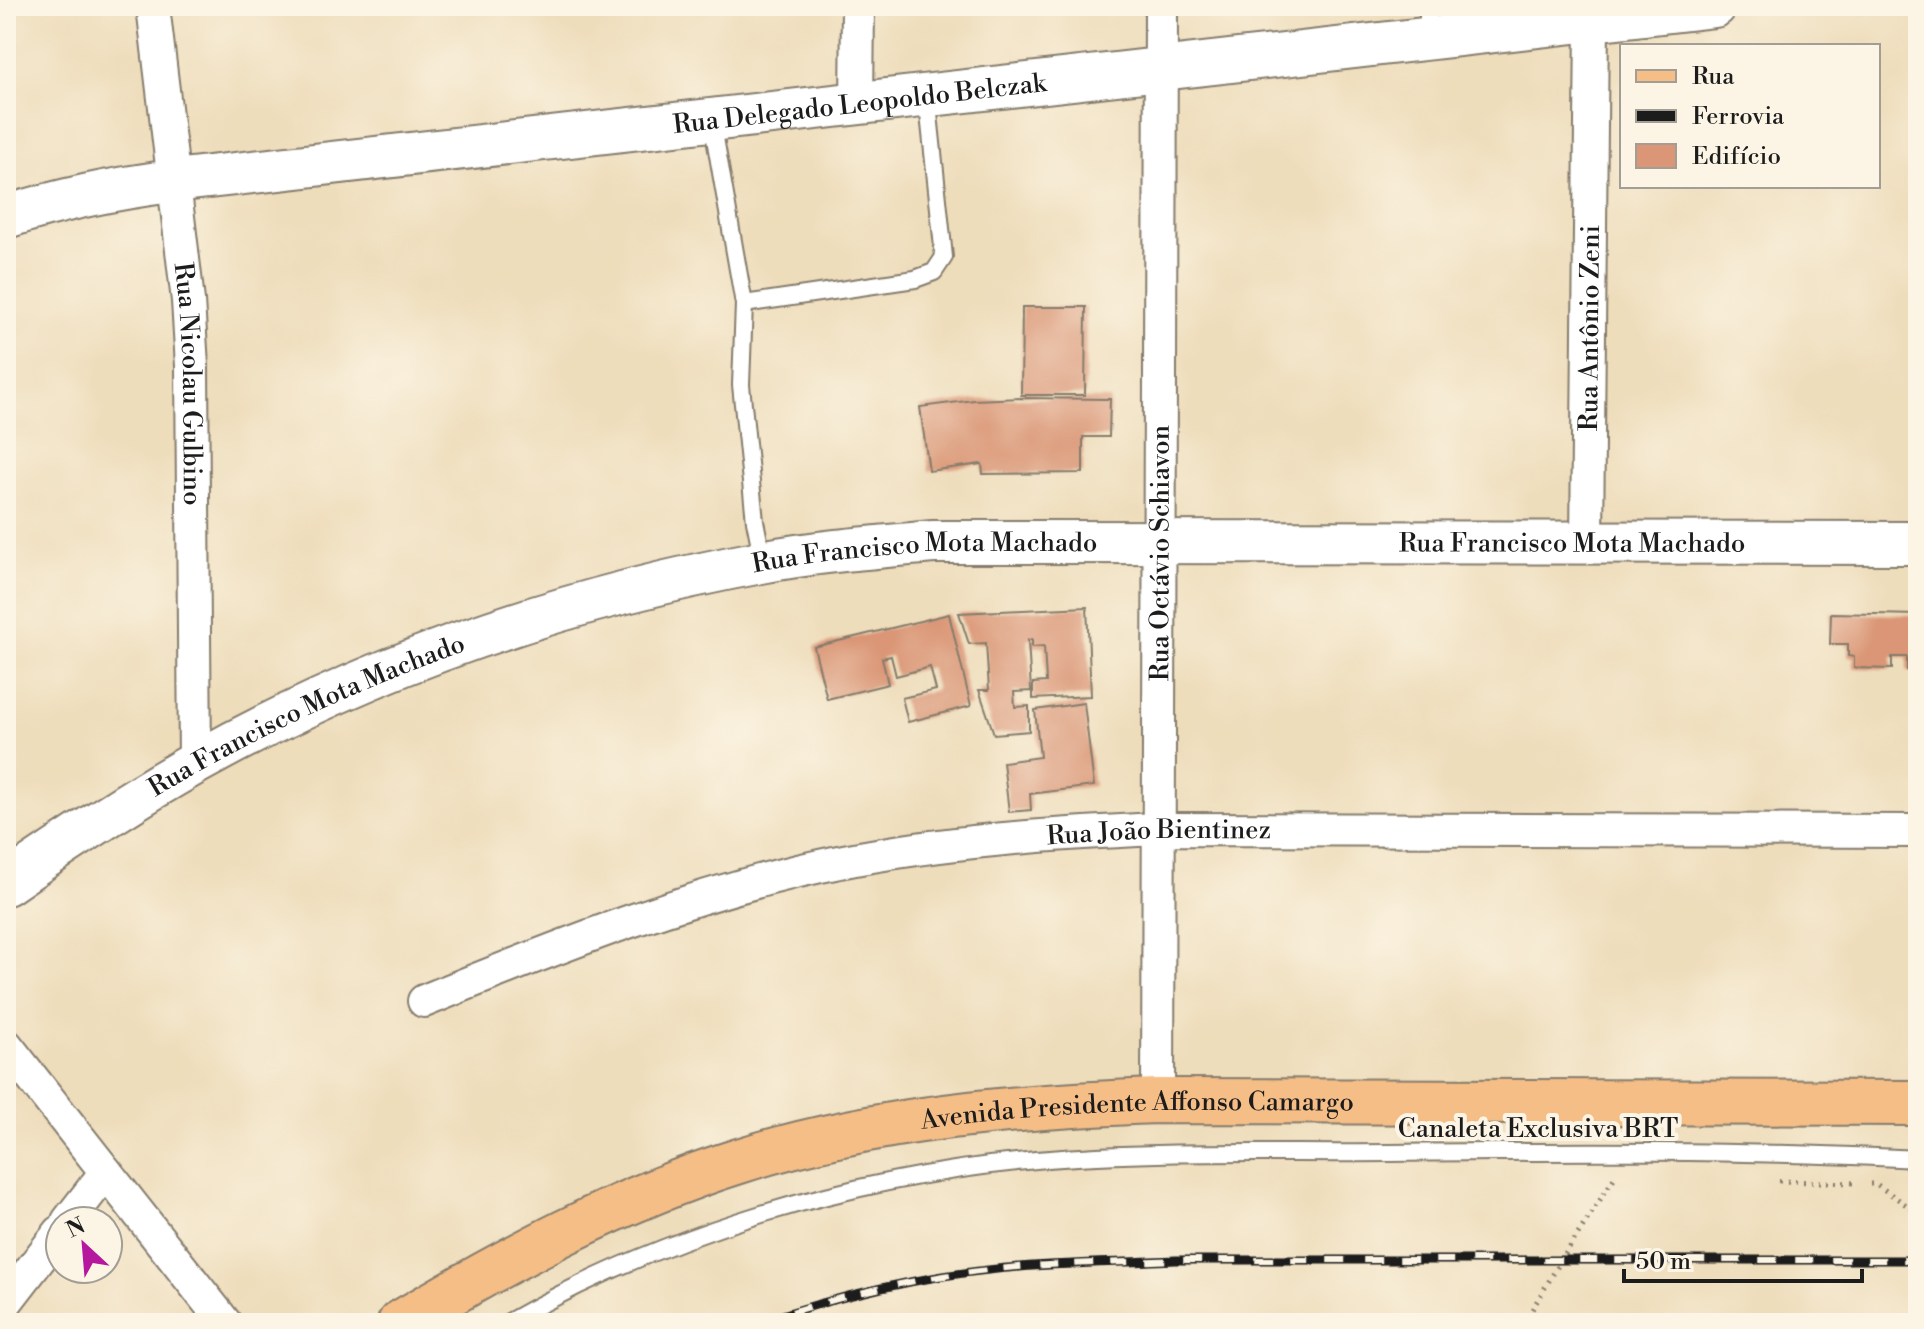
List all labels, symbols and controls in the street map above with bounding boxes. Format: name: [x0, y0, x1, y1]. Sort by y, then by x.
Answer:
legend: [1620, 44, 1880, 188]
text: Rua: [1692, 62, 1735, 92]
street label: Rua Delegado Leopoldo Belczak: [671, 67, 1049, 141]
text: Ferrovia: [1692, 102, 1785, 132]
text: Edifício: [1692, 142, 1781, 172]
street label: Rua Antônio Zeni: [1573, 225, 1607, 431]
street label: Rua Nicolau Gulbino: [167, 261, 208, 506]
street label: Rua Octávio Schiavon: [1144, 425, 1177, 681]
street label: Rua Francisco Mota Machado: [749, 527, 1098, 580]
street label: Rua Francisco Mota Machado: [1399, 527, 1746, 560]
street label: Rua Francisco Mota Machado: [143, 628, 469, 804]
street label: Rua João Bientinez: [1045, 814, 1271, 852]
street label: Avenida Presidente Affonso Camargo: [917, 1086, 1354, 1137]
street label: Canaleta Exclusiva BRT: [1398, 1113, 1678, 1145]
north arrow: [44, 1205, 124, 1285]
text: N: [62, 1212, 90, 1244]
scale bar: [1624, 1233, 1862, 1283]
text: 50 m: [1636, 1247, 1691, 1277]

